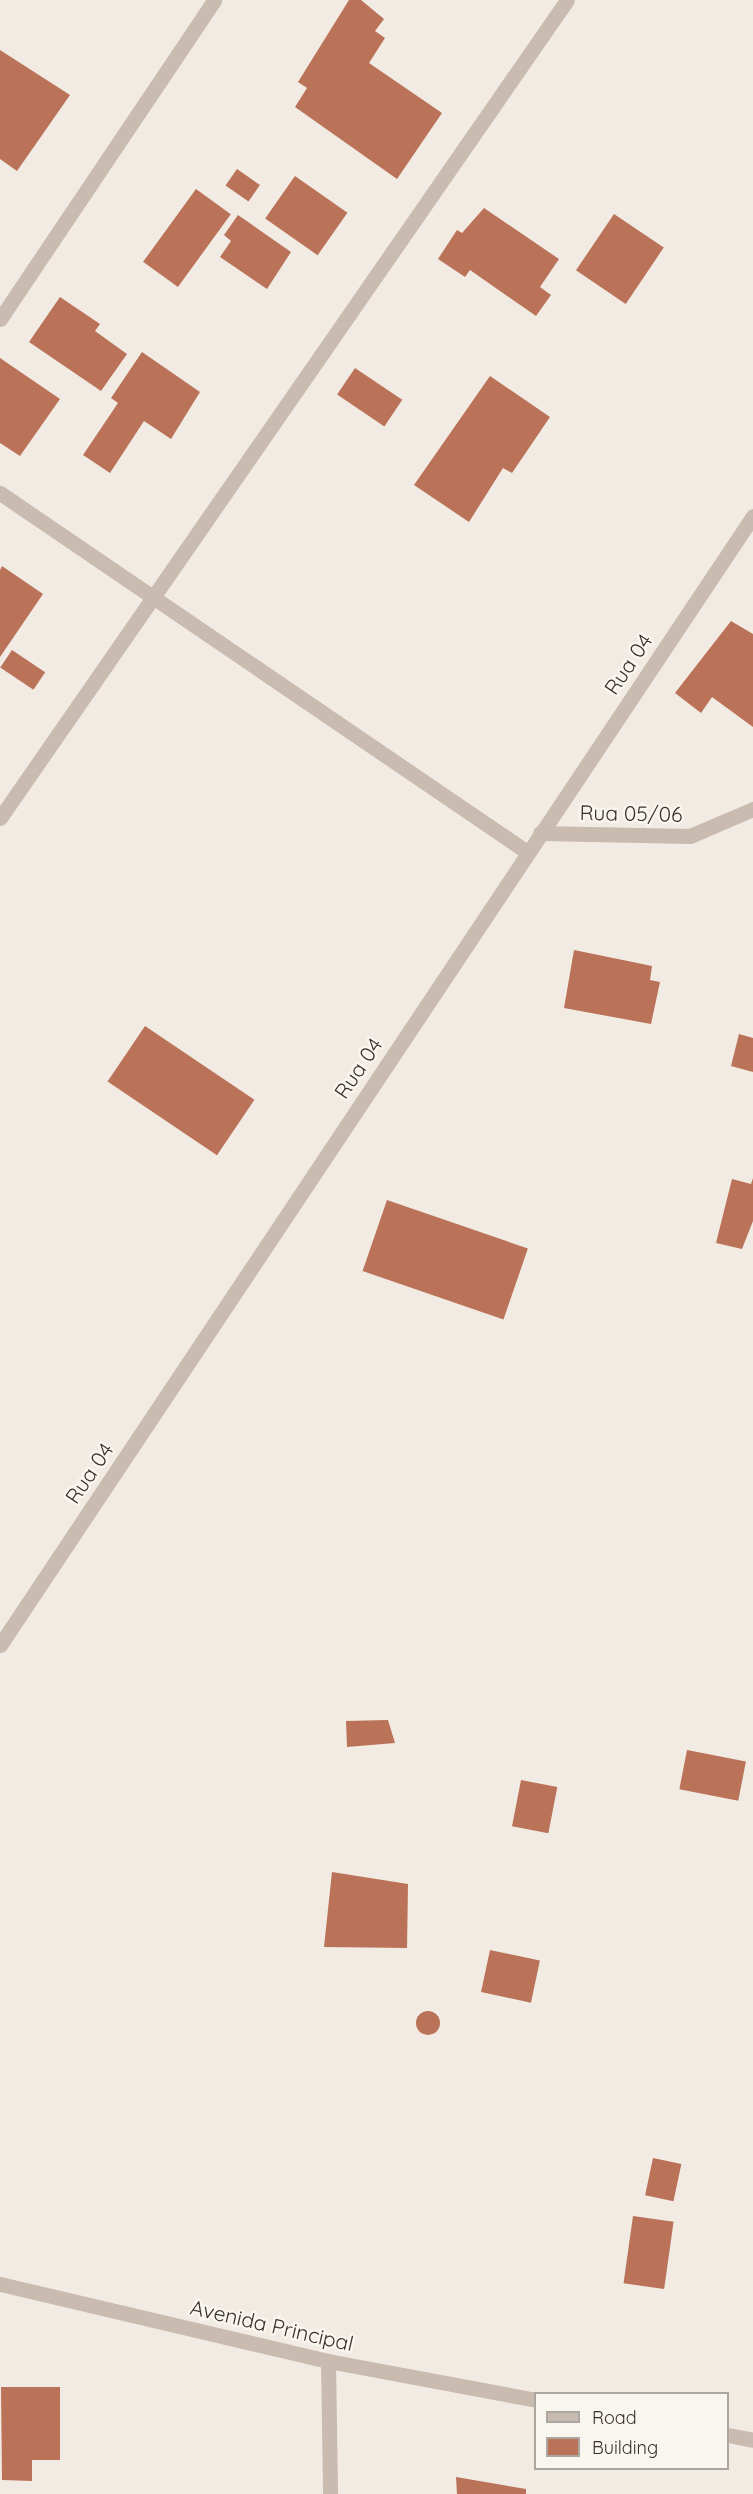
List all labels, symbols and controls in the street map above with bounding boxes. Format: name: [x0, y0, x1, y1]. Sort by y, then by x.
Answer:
street label: Rua 04: [599, 629, 657, 699]
street label: Rua 05/06: [579, 800, 683, 826]
street label: Rua 04: [329, 1033, 387, 1103]
street label: Rua 04: [60, 1438, 118, 1508]
street label: Avenida Principal: [188, 2294, 356, 2356]
legend: [534, 2392, 729, 2470]
text: Road: [592, 2406, 637, 2429]
text: Building: [592, 2436, 658, 2459]

